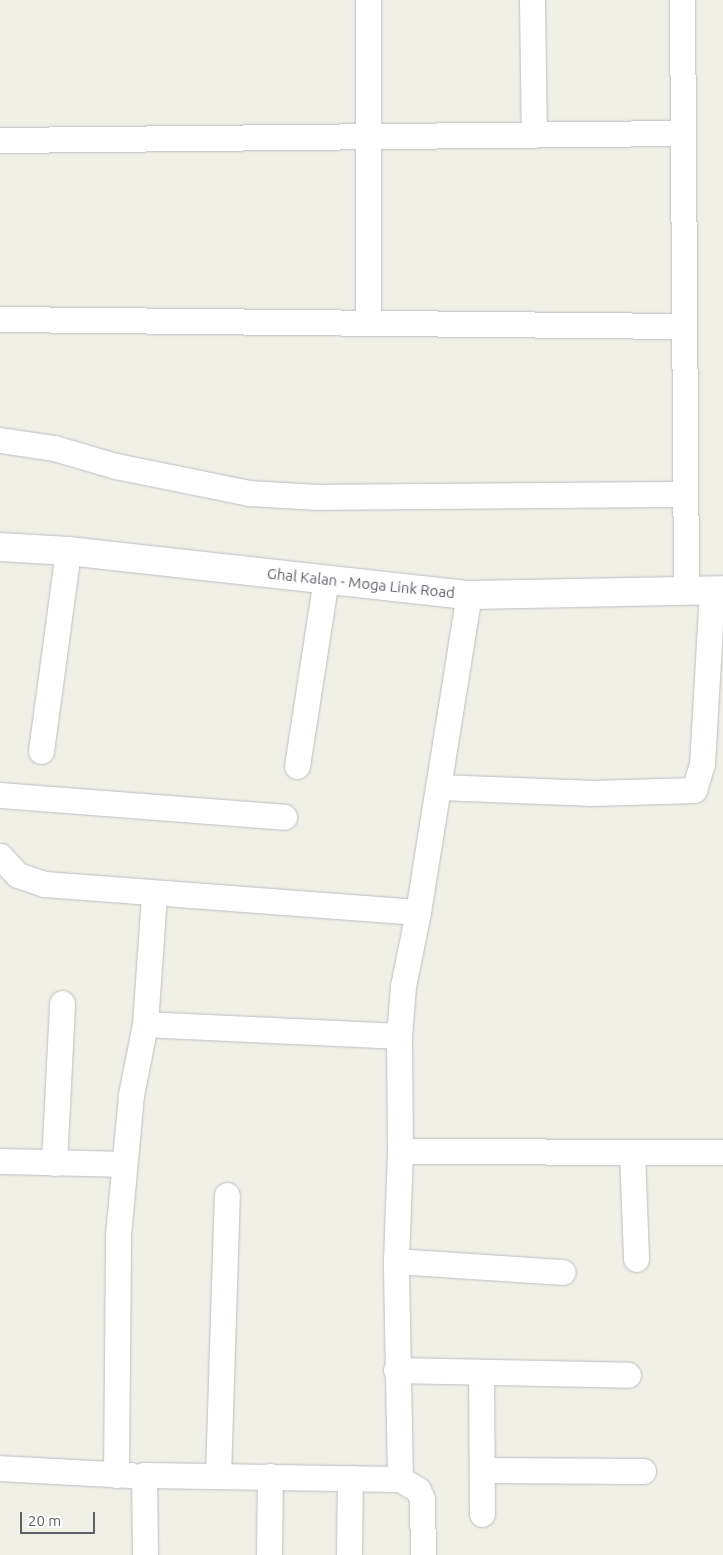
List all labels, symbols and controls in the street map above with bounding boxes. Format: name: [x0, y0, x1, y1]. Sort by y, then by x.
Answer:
street label: Ghal Kalan - Moga Link Road: [266, 564, 456, 602]
scale bar: [22, 1502, 98, 1534]
text: 20 m: [28, 1512, 61, 1529]

